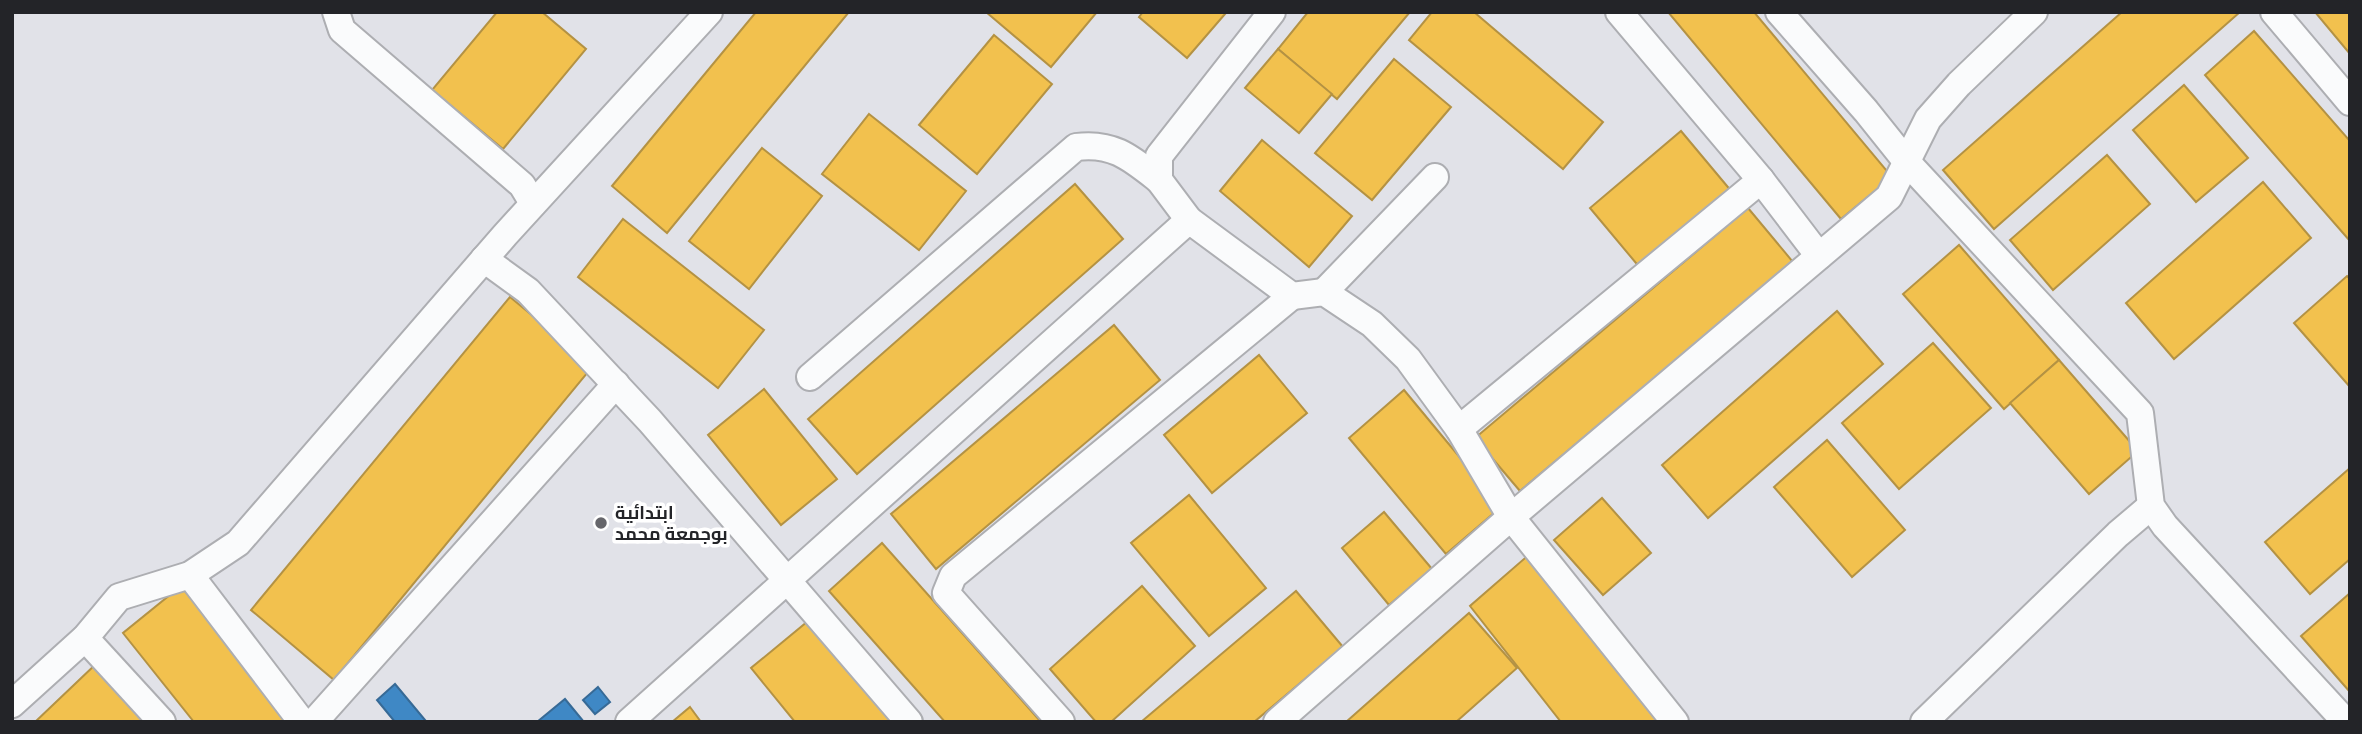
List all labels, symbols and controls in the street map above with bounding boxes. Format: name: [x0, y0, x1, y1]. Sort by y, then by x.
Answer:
place label: ابتدائية بوجمعة محمد: [615, 502, 728, 545]
marker: ابتدائية بوجمعة محمد: [593, 515, 609, 531]

